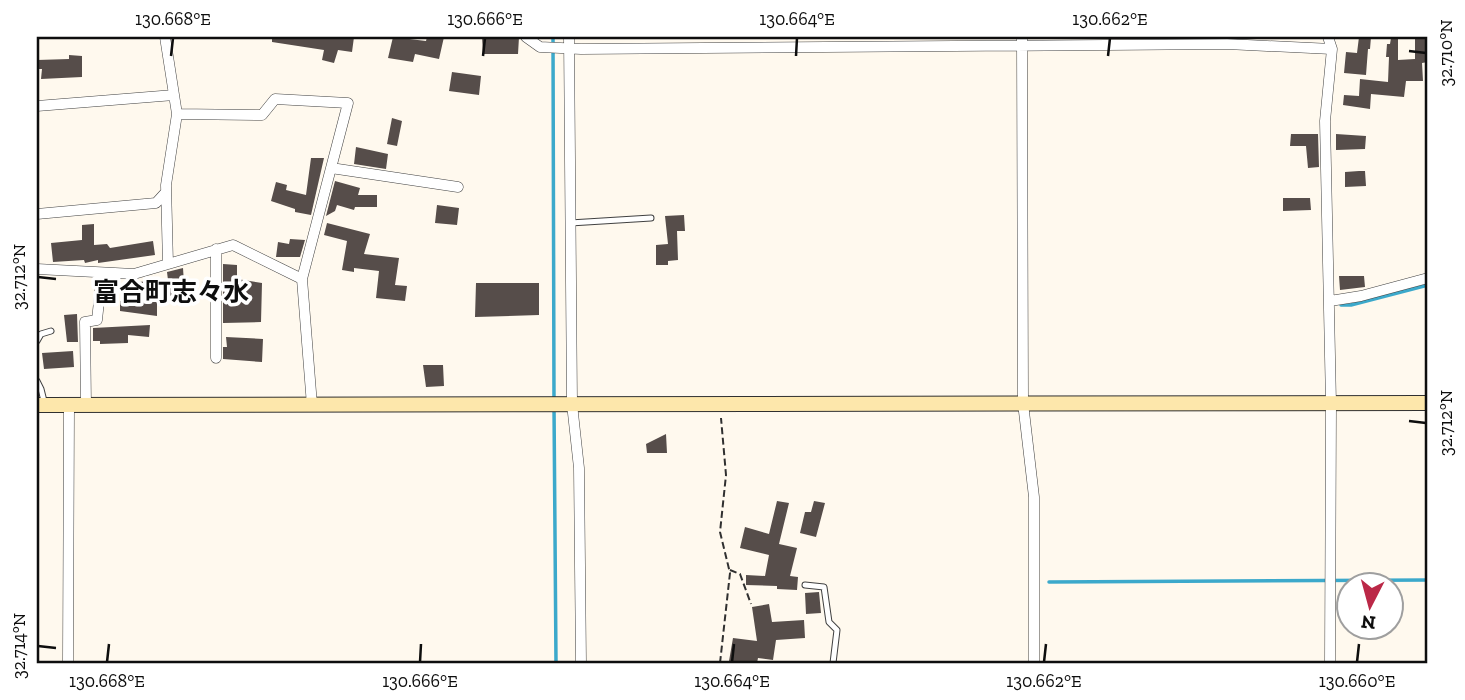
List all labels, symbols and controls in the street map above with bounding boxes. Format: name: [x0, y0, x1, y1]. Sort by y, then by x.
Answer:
text: 130.668°E: [135, 8, 211, 30]
text: 130.666°E: [447, 8, 523, 30]
text: 130.664°E: [759, 8, 835, 30]
text: 130.662°E: [1072, 8, 1148, 30]
text: 32.710°N: [1435, 19, 1457, 87]
text: 32.712°N: [8, 244, 30, 310]
district label: 富合町志々水: [93, 276, 249, 308]
text: 32.712°N: [1435, 390, 1457, 456]
north arrow: [1336, 570, 1406, 640]
text: N: [1360, 610, 1377, 635]
text: 32.714°N: [8, 613, 30, 679]
text: 130.668°E: [69, 670, 145, 692]
text: 130.666°E: [382, 670, 458, 692]
text: 130.664°E: [694, 670, 770, 692]
text: 130.662°E: [1006, 670, 1082, 692]
text: 130.660°E: [1319, 670, 1395, 692]

